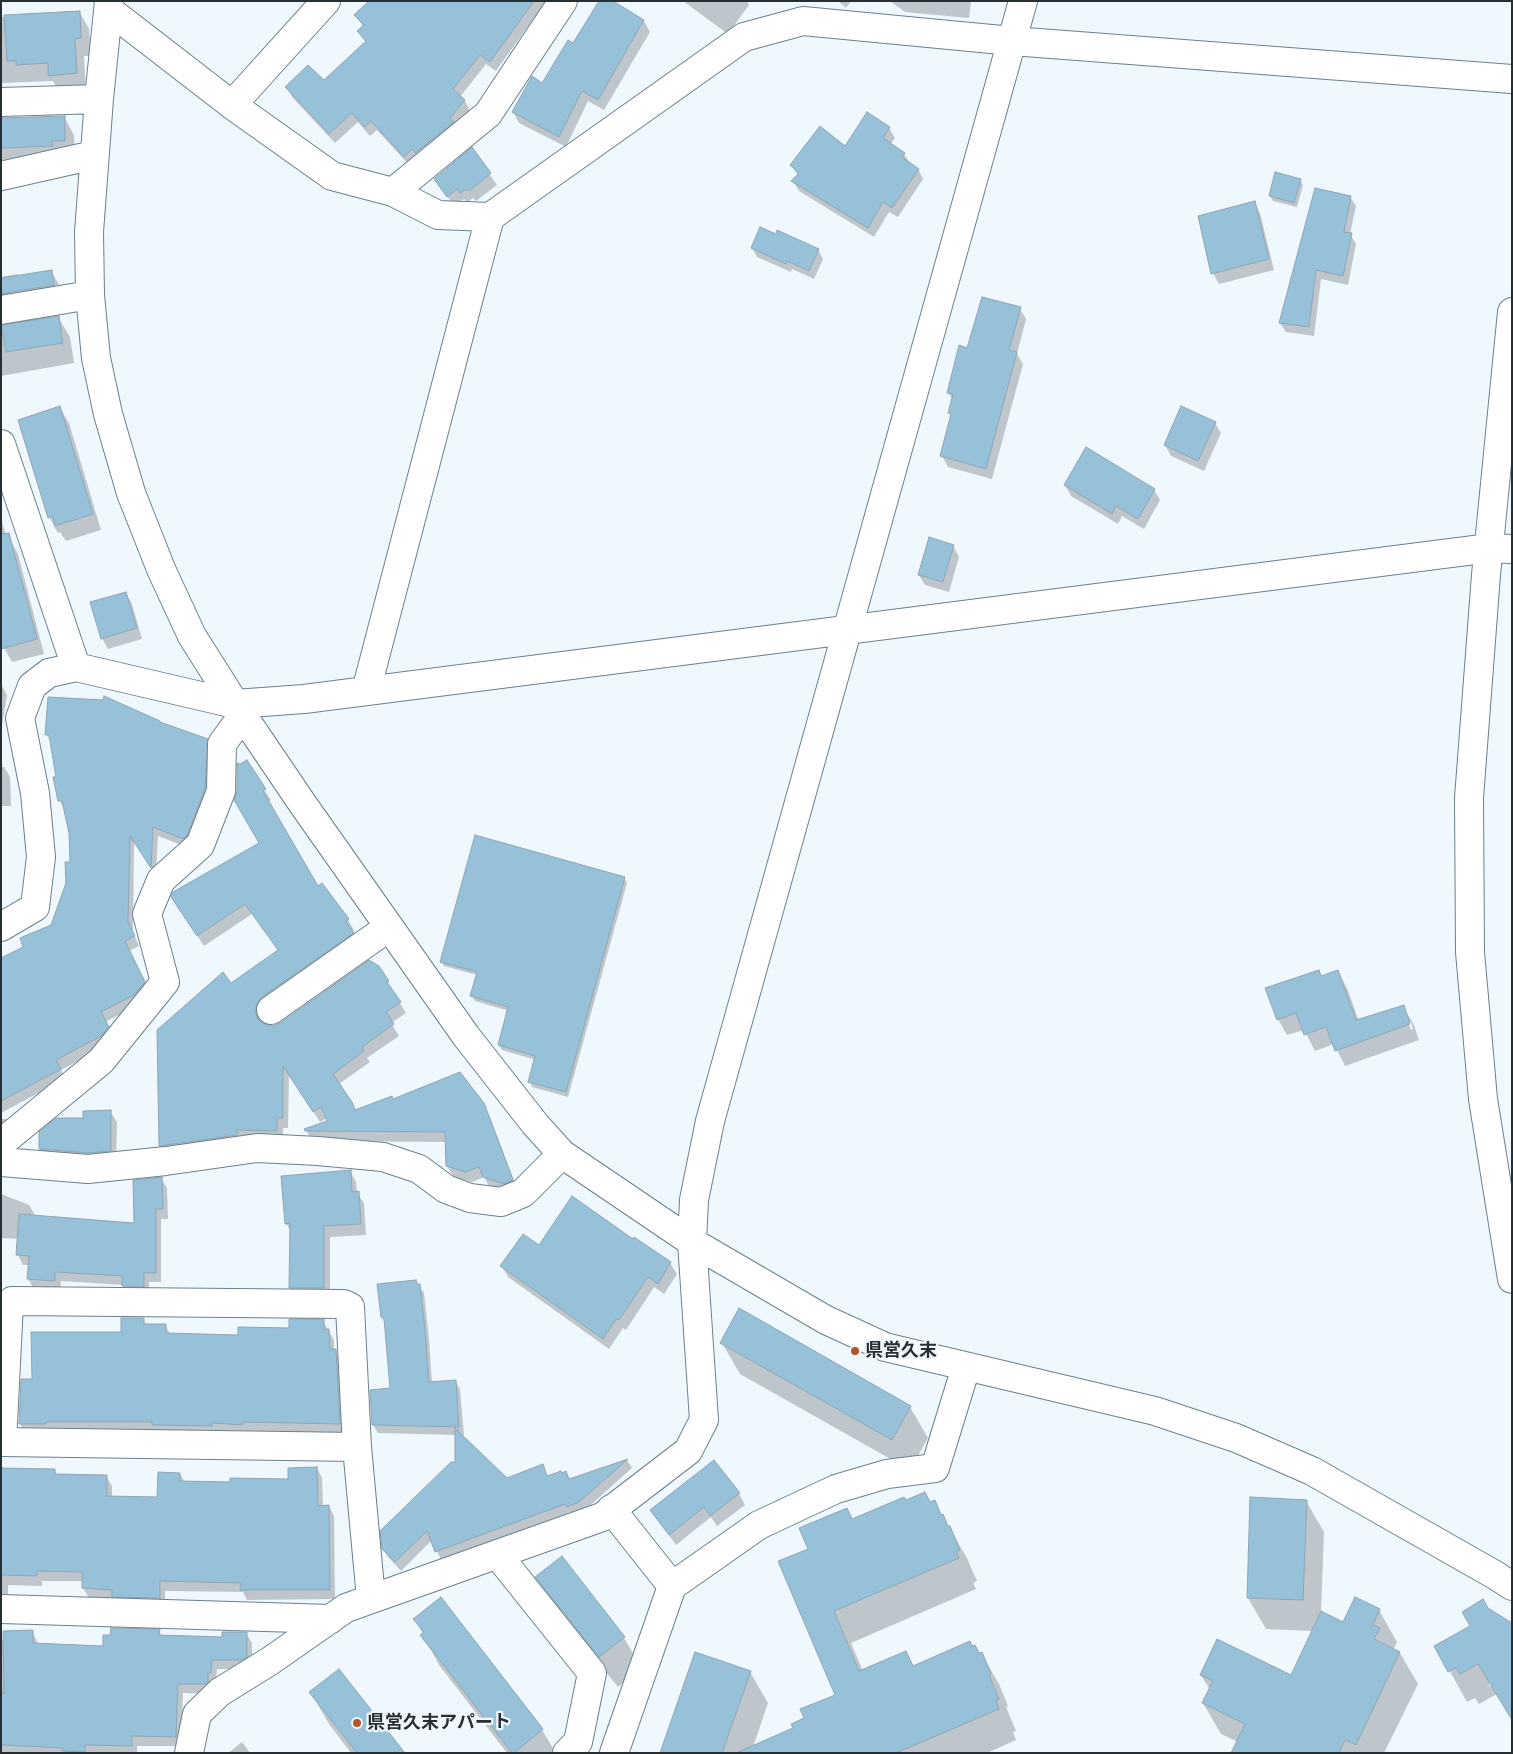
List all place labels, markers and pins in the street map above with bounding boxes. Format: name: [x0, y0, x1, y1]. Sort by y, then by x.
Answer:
place label: 県営久末: [865, 1340, 937, 1362]
marker: 県営久末: [849, 1345, 861, 1357]
place label: 県営久末アパート: [367, 1712, 511, 1734]
marker: 県営久末アパート: [351, 1717, 363, 1729]

